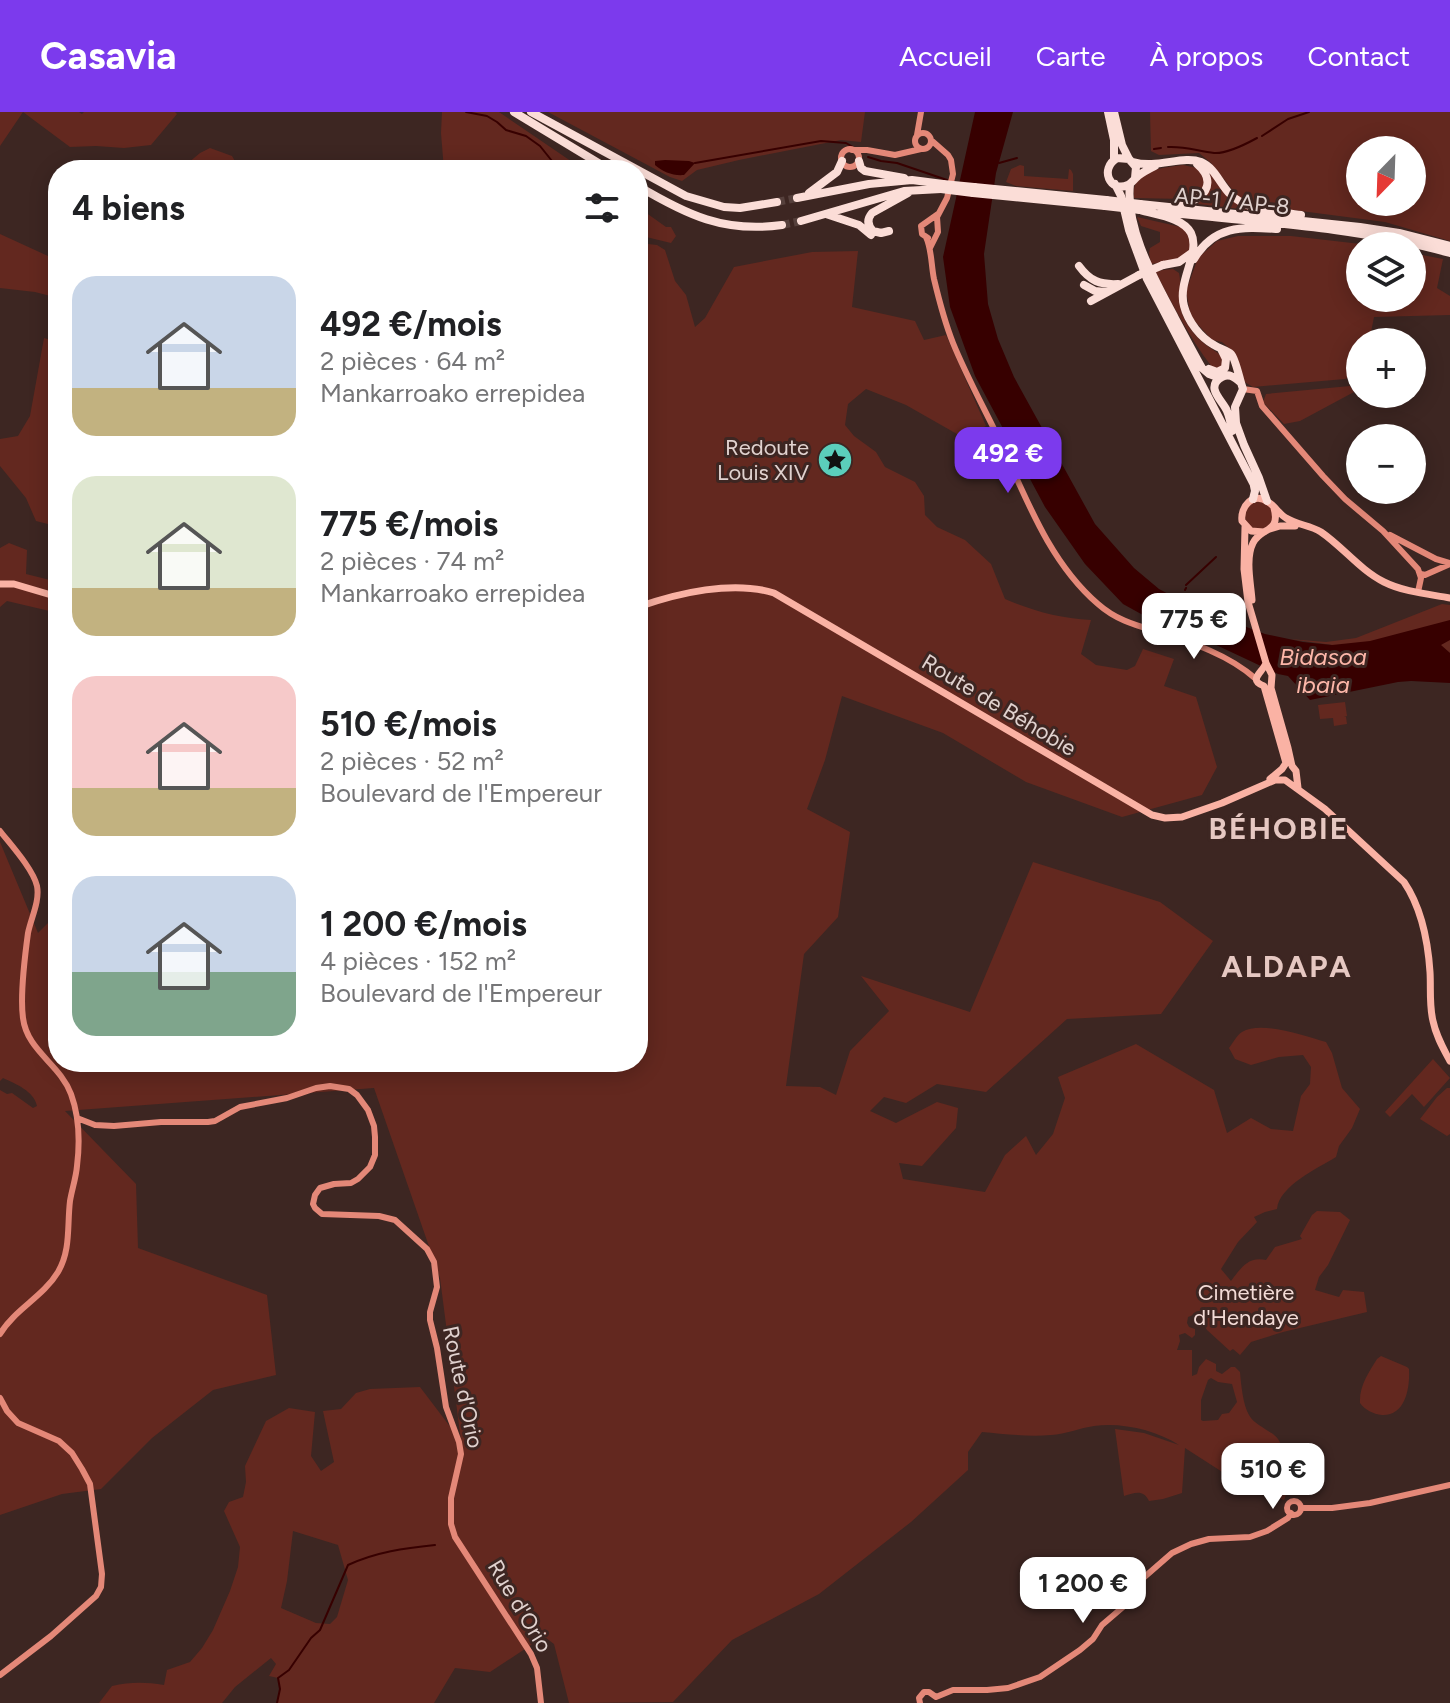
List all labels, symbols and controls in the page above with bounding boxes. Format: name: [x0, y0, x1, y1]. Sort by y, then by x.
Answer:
text: Casavia: [40, 33, 177, 79]
text: Accueil: [899, 39, 992, 73]
text: Carte: [1036, 39, 1105, 73]
text: À propos: [1149, 39, 1263, 73]
text: Contact: [1307, 39, 1410, 73]
north arrow: [1346, 136, 1426, 216]
map controls: [1346, 136, 1426, 504]
street label: AP-1 / AP-8: [1173, 182, 1291, 220]
icon: filters: [580, 186, 624, 230]
text: 4 biens: [72, 188, 185, 229]
button: layers: [1346, 232, 1426, 312]
text: 492 €/mois: [320, 304, 502, 345]
icon: home: [136, 308, 232, 404]
button: +: [1346, 328, 1426, 408]
text: 2 pièces · 64 m²: [320, 345, 505, 377]
text: Mankarroako errepidea: [320, 377, 585, 409]
button: −: [1346, 424, 1426, 504]
pin: 492 €: [952, 427, 1064, 495]
place label: Redoute Louis XIV: [717, 434, 810, 486]
text: 492 €: [973, 437, 1043, 469]
place icon: Redoute Louis XIV: [816, 441, 854, 479]
text: 775 €/mois: [320, 504, 498, 545]
icon: home: [136, 508, 232, 604]
text: 2 pièces · 74 m²: [320, 545, 504, 577]
text: Mankarroako errepidea: [320, 577, 585, 609]
pin: 775 €: [1138, 593, 1250, 661]
text: 775 €: [1160, 603, 1228, 635]
water label: Bidasoa ibaia: [1279, 642, 1367, 699]
street label: Route de Béhobie: [917, 648, 1081, 762]
text: 510 €/mois: [320, 704, 497, 745]
icon: home: [136, 708, 232, 804]
text: 2 pièces · 52 m²: [320, 745, 504, 777]
text: Boulevard de l'Empereur: [320, 777, 602, 809]
district label: BÉHOBIE: [1209, 810, 1349, 847]
text: 1 200 €/mois: [320, 904, 527, 945]
icon: home: [136, 908, 232, 1004]
text: 4 pièces · 152 m²: [320, 945, 516, 977]
district label: ALDAPA: [1221, 948, 1353, 985]
text: Boulevard de l'Empereur: [320, 977, 602, 1009]
park label: Cimetière d'Hendaye: [1193, 1279, 1299, 1331]
street label: Route d'Orio: [437, 1323, 489, 1451]
pin: 510 €: [1217, 1443, 1329, 1511]
text: 510 €: [1239, 1453, 1307, 1485]
street label: Rue d'Orio: [482, 1555, 558, 1657]
pin: 1 200 €: [1009, 1557, 1157, 1625]
text: 1 200 €: [1038, 1567, 1128, 1599]

